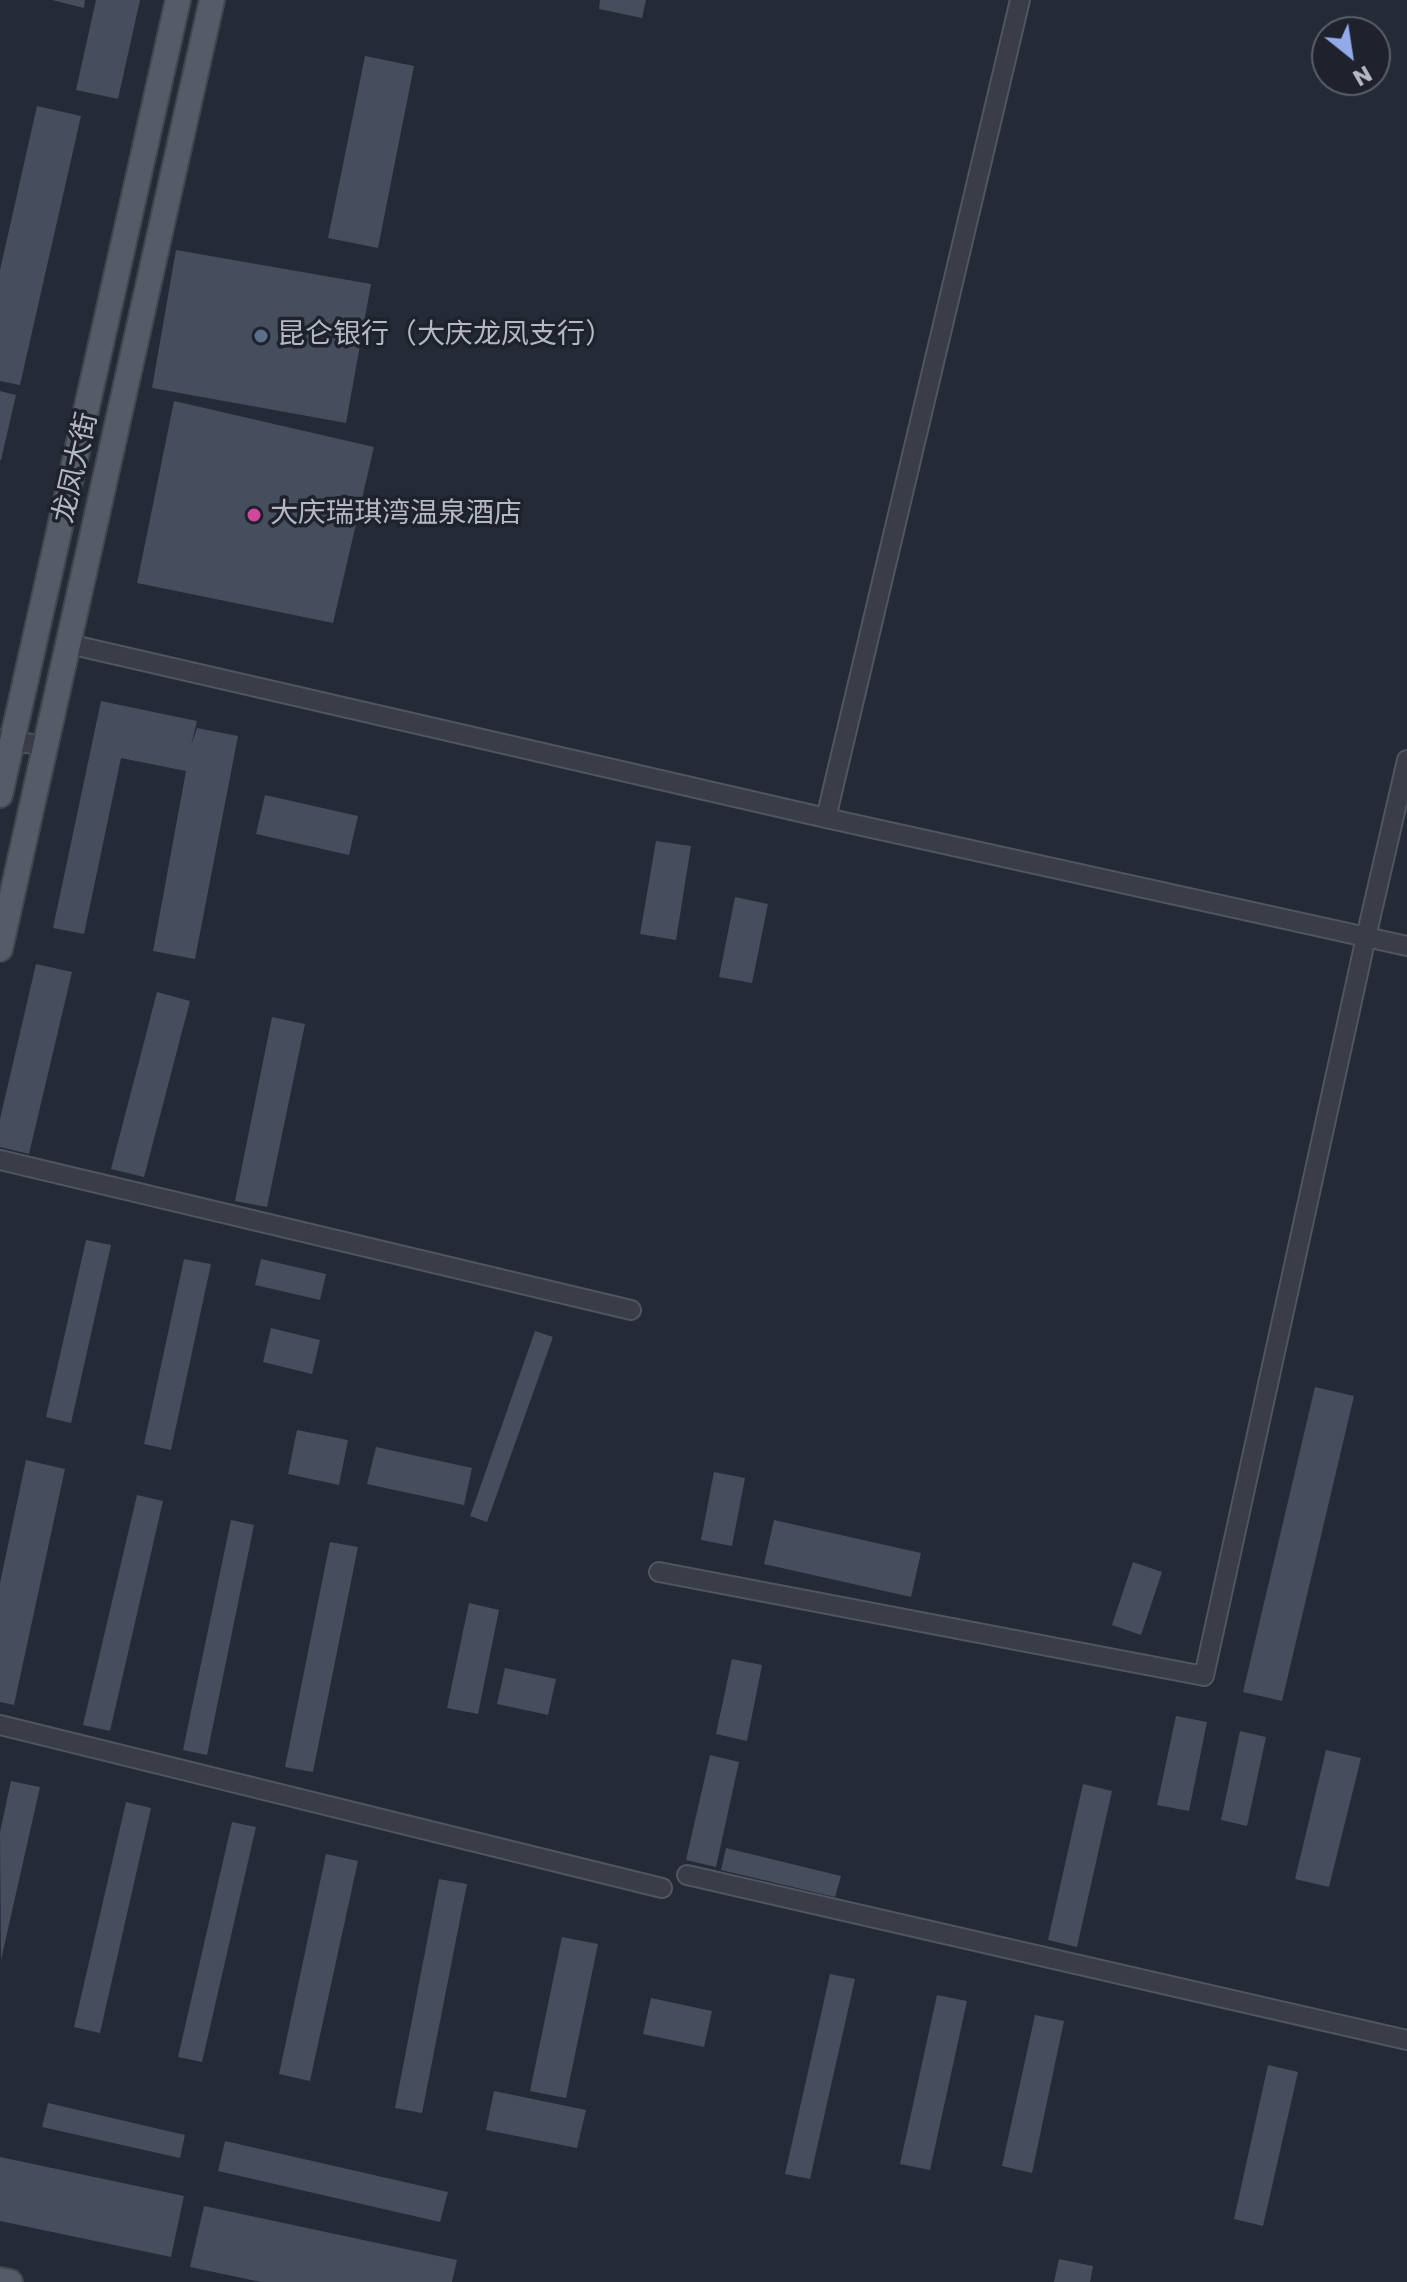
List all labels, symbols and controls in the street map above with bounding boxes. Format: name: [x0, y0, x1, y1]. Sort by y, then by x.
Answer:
north arrow: [1311, 16, 1391, 96]
text: N: [1347, 58, 1377, 93]
place label: 昆仑银行（大庆龙凤支行）: [277, 319, 613, 353]
marker: 昆仑银行（大庆龙凤支行）: [252, 327, 270, 345]
street label: 龙凤大街: [48, 410, 106, 526]
place label: 大庆瑞琪湾温泉酒店: [270, 498, 522, 532]
marker: 大庆瑞琪湾温泉酒店: [245, 506, 263, 524]

